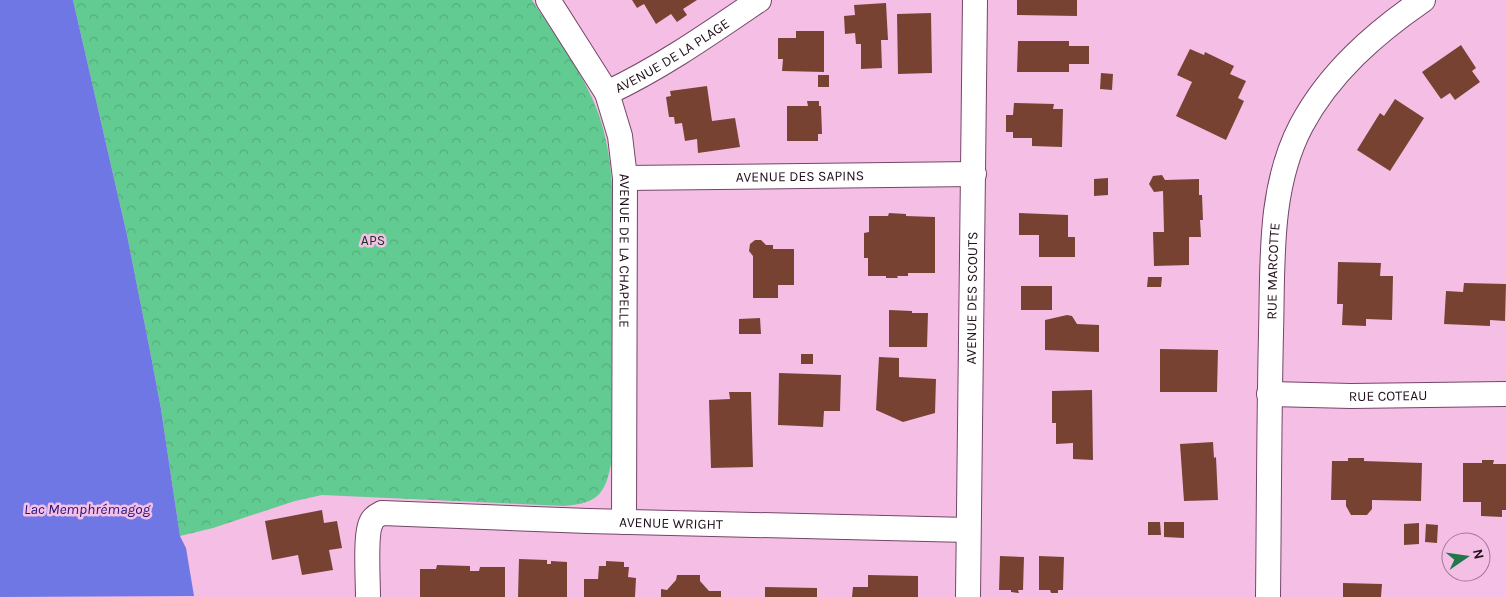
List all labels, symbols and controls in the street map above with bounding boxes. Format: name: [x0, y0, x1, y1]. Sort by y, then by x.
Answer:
street label: AVENUE DE LA PLAGE: [612, 15, 733, 97]
street label: AVENUE DES SAPINS: [736, 167, 864, 186]
street label: AVENUE DE LA CHAPELLE: [616, 173, 633, 328]
street label: RUE MARCOTTE: [1263, 222, 1284, 320]
street label: AVENUE DES SCOUTS: [963, 231, 981, 365]
park label: APS: [361, 232, 385, 249]
street label: RUE COTEAU: [1349, 387, 1427, 405]
water label: Lac Memphrémagog: [24, 500, 151, 518]
street label: AVENUE WRIGHT: [619, 514, 723, 533]
north arrow: [1441, 532, 1491, 582]
text: N: [1469, 547, 1488, 561]

